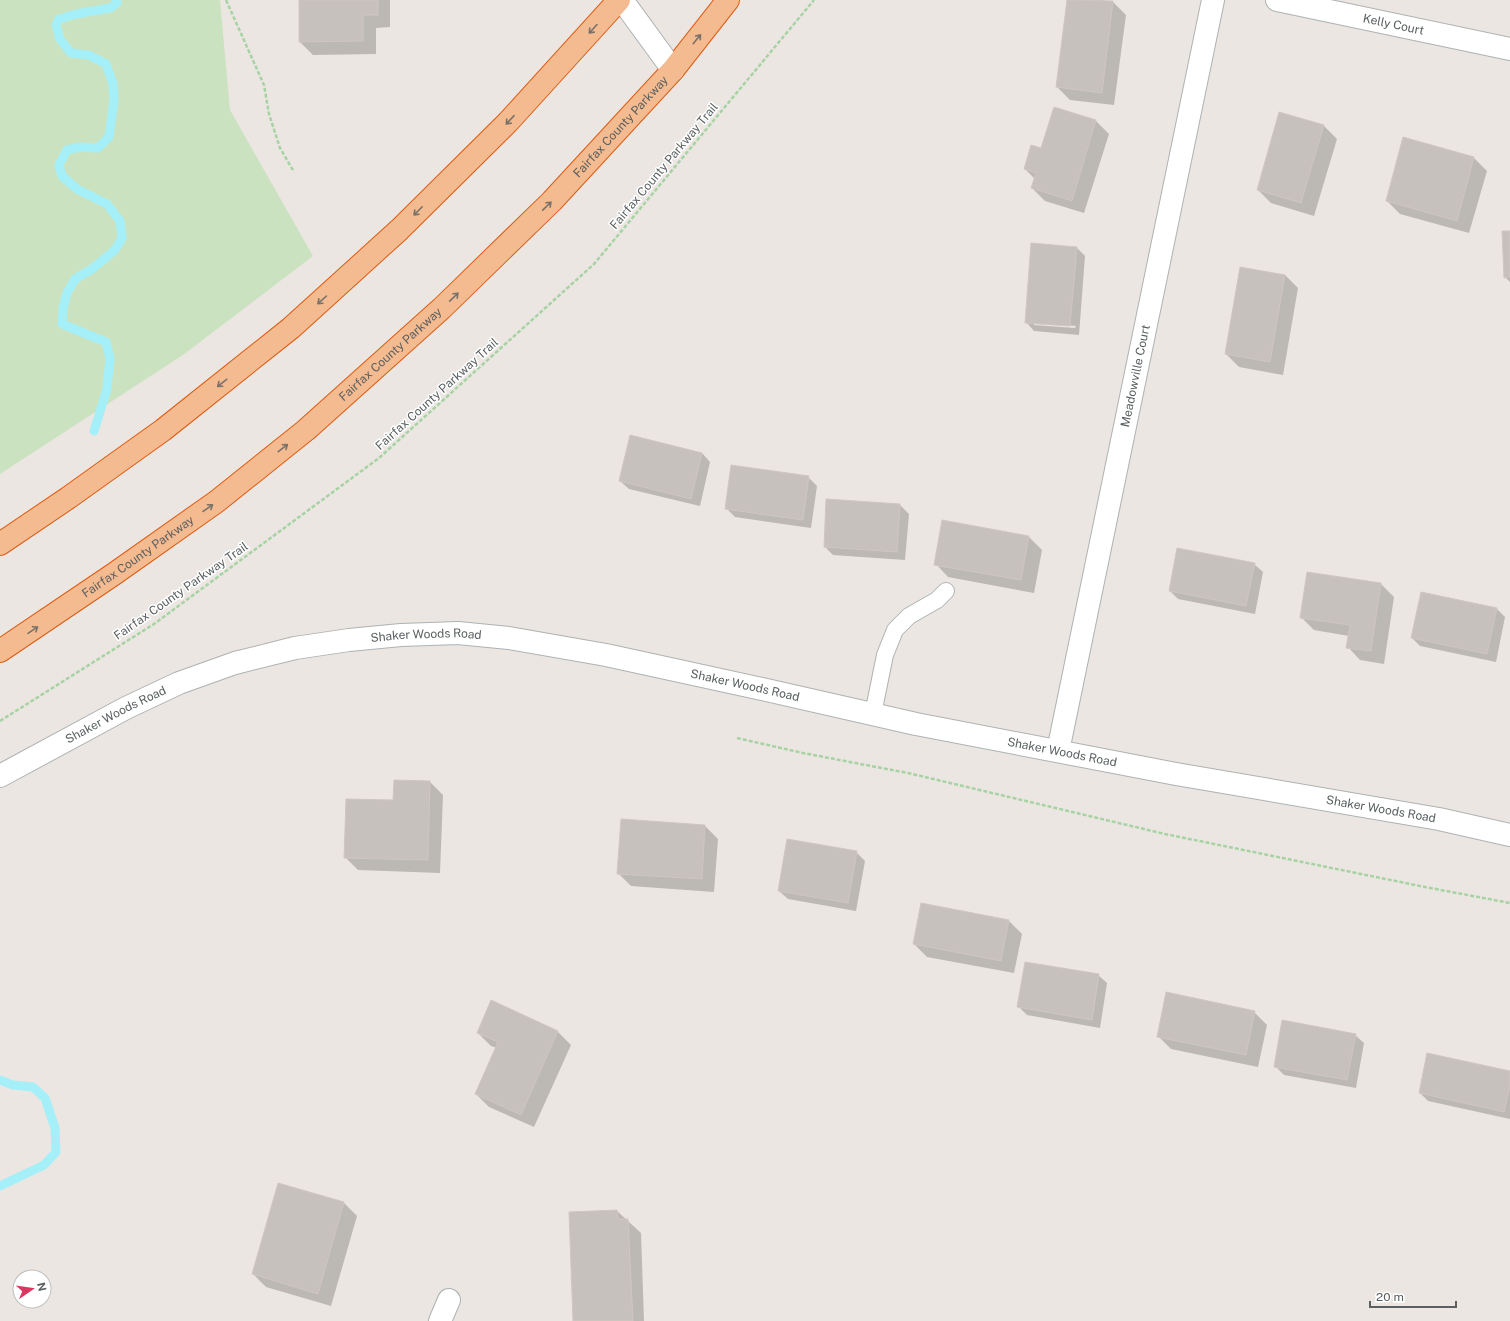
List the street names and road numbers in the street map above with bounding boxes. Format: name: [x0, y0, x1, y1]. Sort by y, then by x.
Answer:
street label: Kelly Court: [1362, 11, 1426, 38]
street label: Fairfax County Parkway: [570, 73, 671, 180]
street label: Fairfax County Parkway Trail: [607, 100, 721, 232]
street label: Fairfax County Parkway: [336, 304, 445, 404]
street label: Meadowville Court: [1118, 323, 1153, 428]
street label: Fairfax County Parkway Trail: [373, 335, 502, 453]
street label: Fairfax County Parkway: [79, 513, 197, 601]
street label: Fairfax County Parkway Trail: [111, 539, 251, 643]
street label: Shaker Woods Road: [370, 626, 482, 645]
street label: Shaker Woods Road: [689, 667, 801, 704]
street label: Shaker Woods Road: [63, 683, 168, 746]
street label: Shaker Woods Road: [1006, 735, 1118, 769]
street label: Shaker Woods Road: [1325, 793, 1437, 825]

